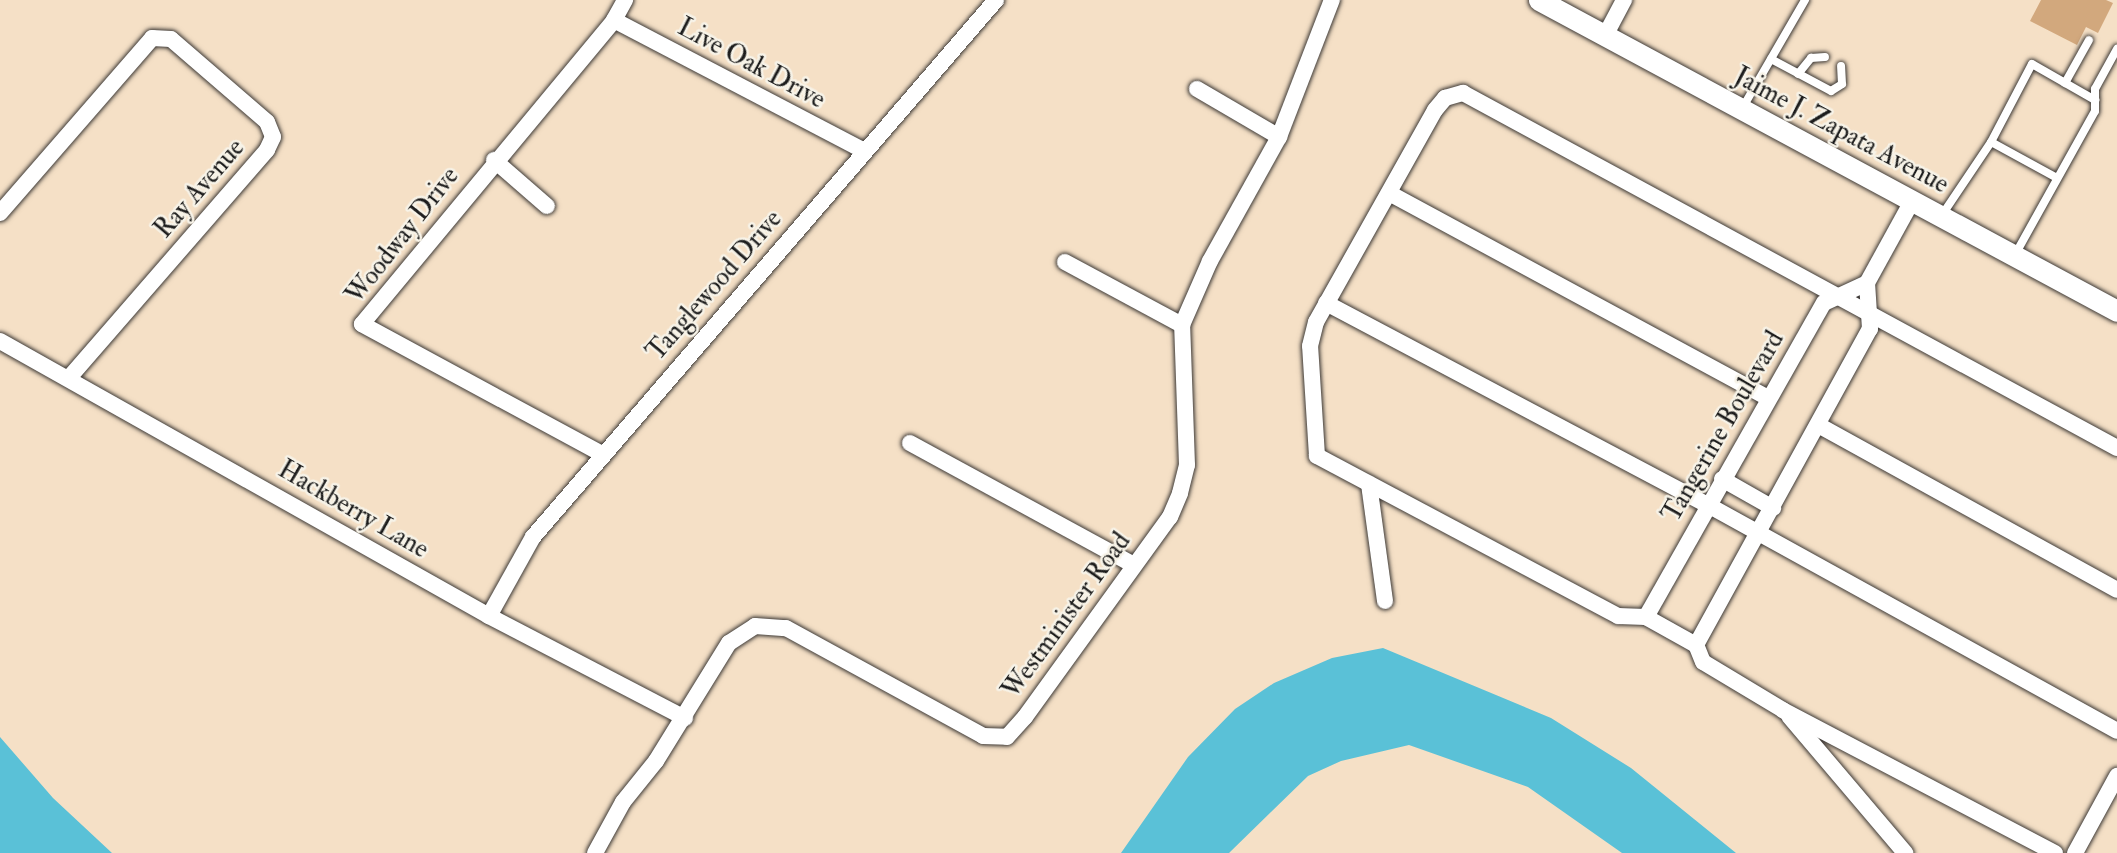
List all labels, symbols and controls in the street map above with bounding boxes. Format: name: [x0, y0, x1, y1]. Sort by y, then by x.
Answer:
street label: Live Oak Drive: [672, 12, 830, 116]
street label: Jaime J. Zapata Avenue: [1728, 61, 1954, 201]
street label: Ray Avenue: [148, 133, 252, 245]
street label: Woodway Drive: [340, 162, 466, 310]
street label: Tanglewood Drive: [641, 204, 789, 368]
street label: Tangerine Boulevard: [1657, 326, 1791, 528]
street label: Hackberry Lane: [272, 454, 434, 566]
street label: Westminister Road: [996, 527, 1138, 705]

